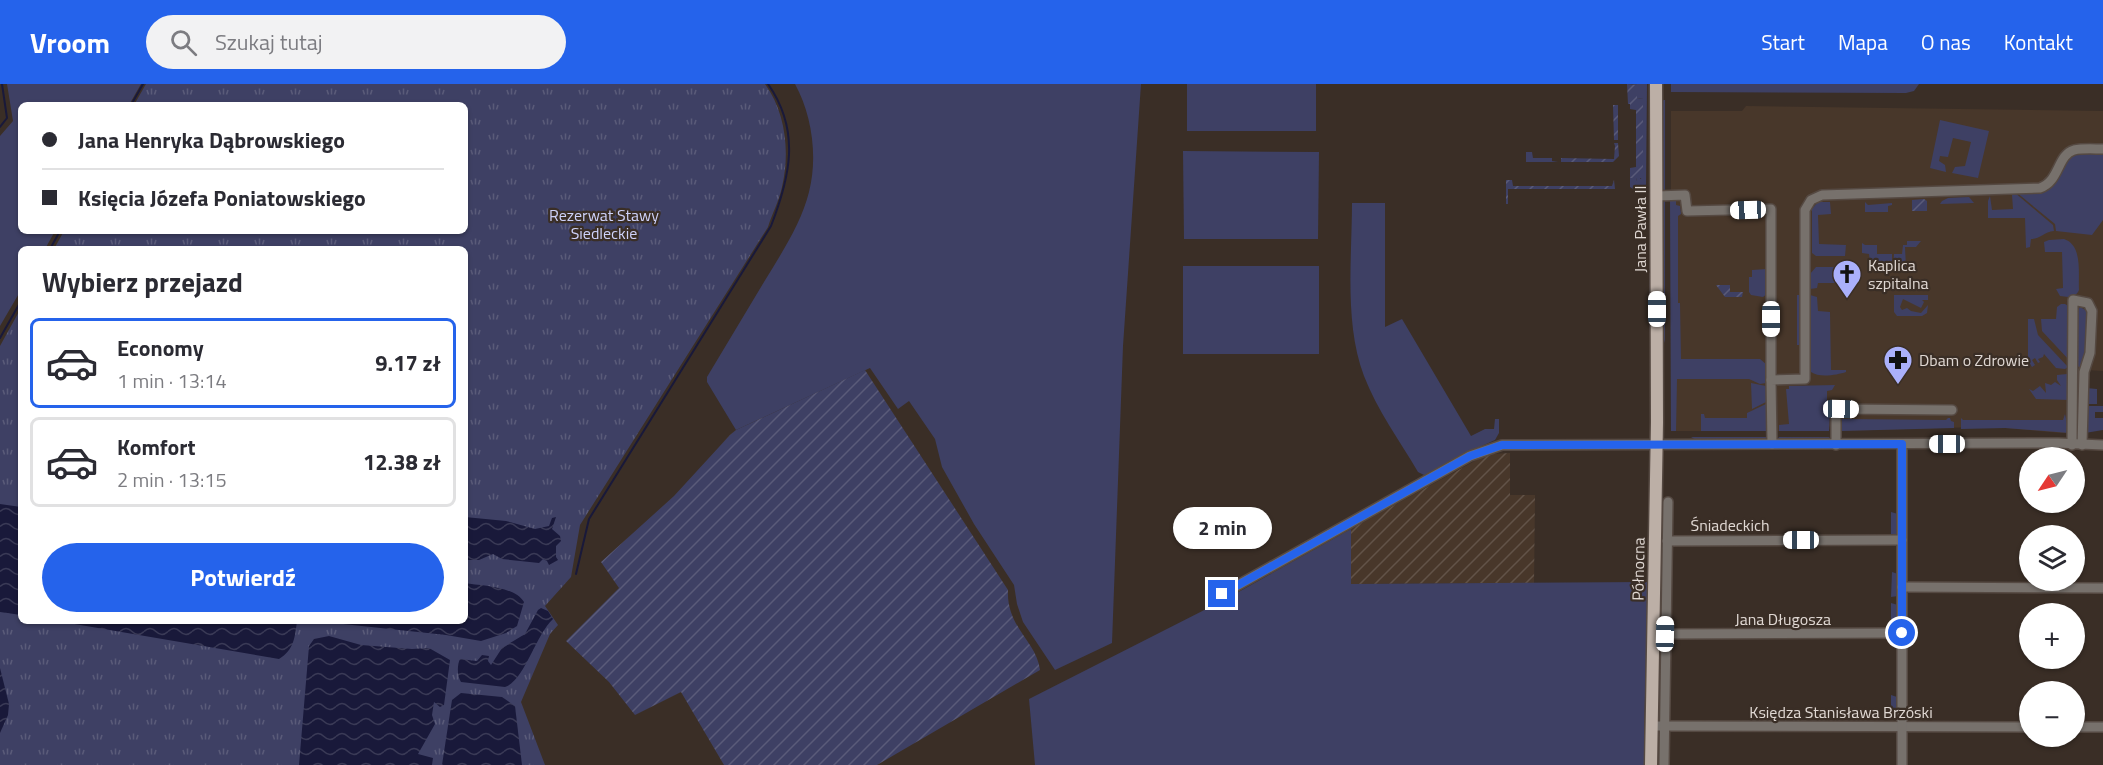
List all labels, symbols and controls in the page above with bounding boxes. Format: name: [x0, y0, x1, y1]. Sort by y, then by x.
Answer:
search box: [146, 15, 566, 69]
text: Vroom: [30, 21, 110, 64]
text: Szukaj tutaj: [215, 25, 323, 59]
icon: search: [167, 26, 200, 59]
text: Start: [1761, 26, 1805, 58]
text: Mapa: [1838, 26, 1888, 58]
text: O nas: [1921, 26, 1971, 58]
text: Kontakt: [2004, 26, 2073, 58]
text: Jana Henryka Dąbrowskiego: [78, 123, 345, 157]
text: Księcia Józefa Poniatowskiego: [78, 181, 366, 215]
street label: Jana Pawła II: [1628, 186, 1652, 272]
car: [1730, 200, 1766, 220]
park label: Rezerwat Stawy Siedleckie: [549, 203, 659, 245]
place label: Kaplica szpitalna: [1868, 253, 1929, 295]
church icon: Kaplica szpitalna: [1831, 258, 1863, 300]
text: Wybierz przejazd: [42, 261, 243, 302]
car: [1648, 291, 1666, 327]
car: [1762, 301, 1780, 337]
text: Economy: [117, 331, 204, 365]
icon: car: [45, 336, 99, 390]
pharmacy icon: Dbam o Zdrowie: [1882, 344, 1914, 386]
text: 9.17 zł: [375, 346, 441, 380]
place label: Dbam o Zdrowie: [1919, 348, 2029, 372]
text: 1 min · 13:14: [117, 365, 227, 396]
car: [1823, 400, 1859, 418]
text: Komfort: [117, 430, 196, 464]
icon: car: [45, 435, 99, 489]
car: [1929, 435, 1965, 453]
text: 12.38 zł: [363, 445, 441, 479]
north arrow: [2019, 447, 2085, 513]
map controls: [2019, 447, 2085, 747]
text: 2 min · 13:15: [117, 464, 227, 495]
callout: 2 min: [1172, 507, 1272, 549]
text: 2 min: [1198, 512, 1247, 543]
street label: Śniadeckich: [1690, 513, 1770, 537]
button: layers: [2019, 525, 2085, 591]
car: [1783, 531, 1819, 549]
street label: Północna: [1625, 537, 1651, 601]
button: Potwierdź: [42, 543, 444, 612]
route end: [1208, 580, 1235, 607]
button: +: [2019, 603, 2085, 669]
street label: Jana Długosza: [1735, 607, 1831, 631]
car: [1656, 616, 1674, 652]
route start: [1888, 619, 1915, 646]
button: −: [2019, 681, 2085, 747]
street label: Księdza Stanisława Brzóski: [1749, 700, 1933, 724]

